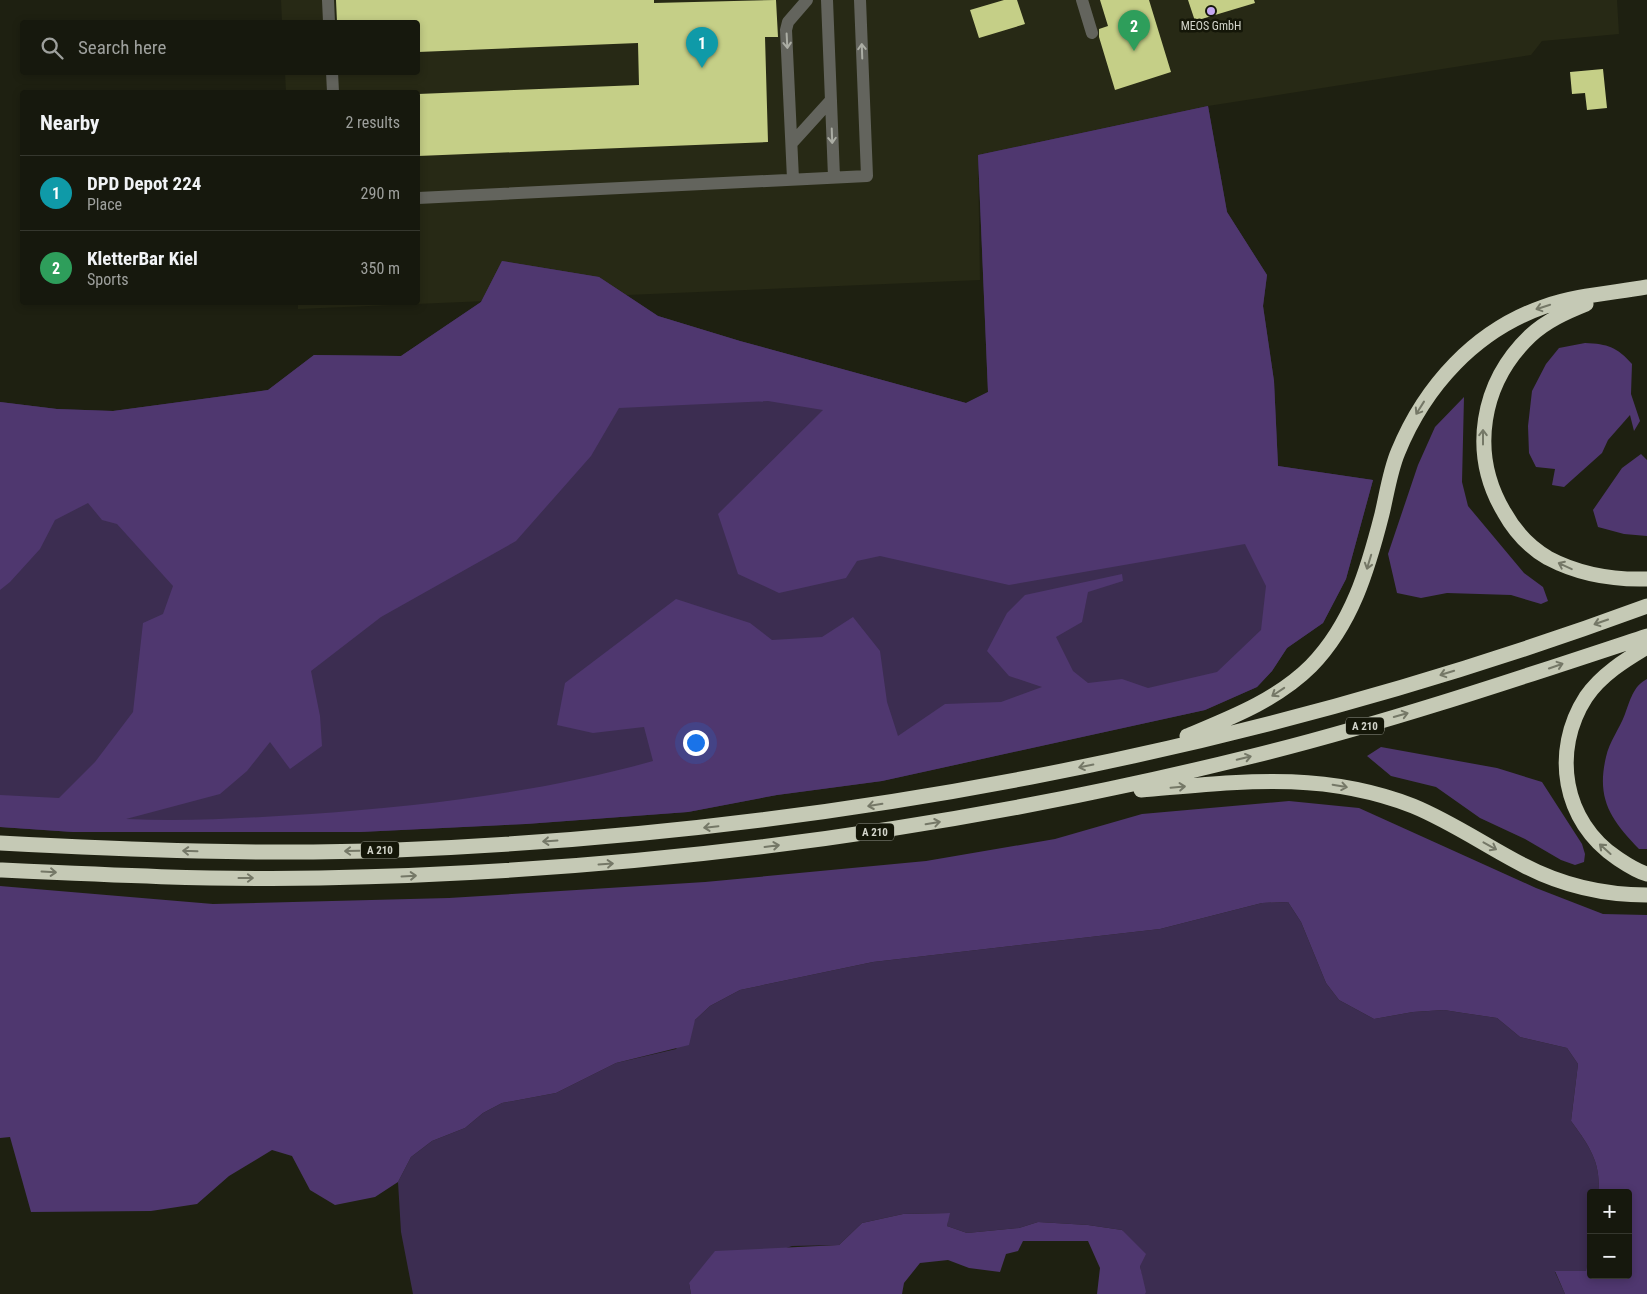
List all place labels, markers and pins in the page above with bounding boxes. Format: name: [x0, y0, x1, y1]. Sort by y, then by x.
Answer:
marker: MEOS GmbH: [1205, 5, 1217, 17]
pin: 2: [1118, 10, 1150, 51]
place label: MEOS GmbH: [1181, 19, 1241, 33]
pin: 1: [686, 27, 718, 68]

